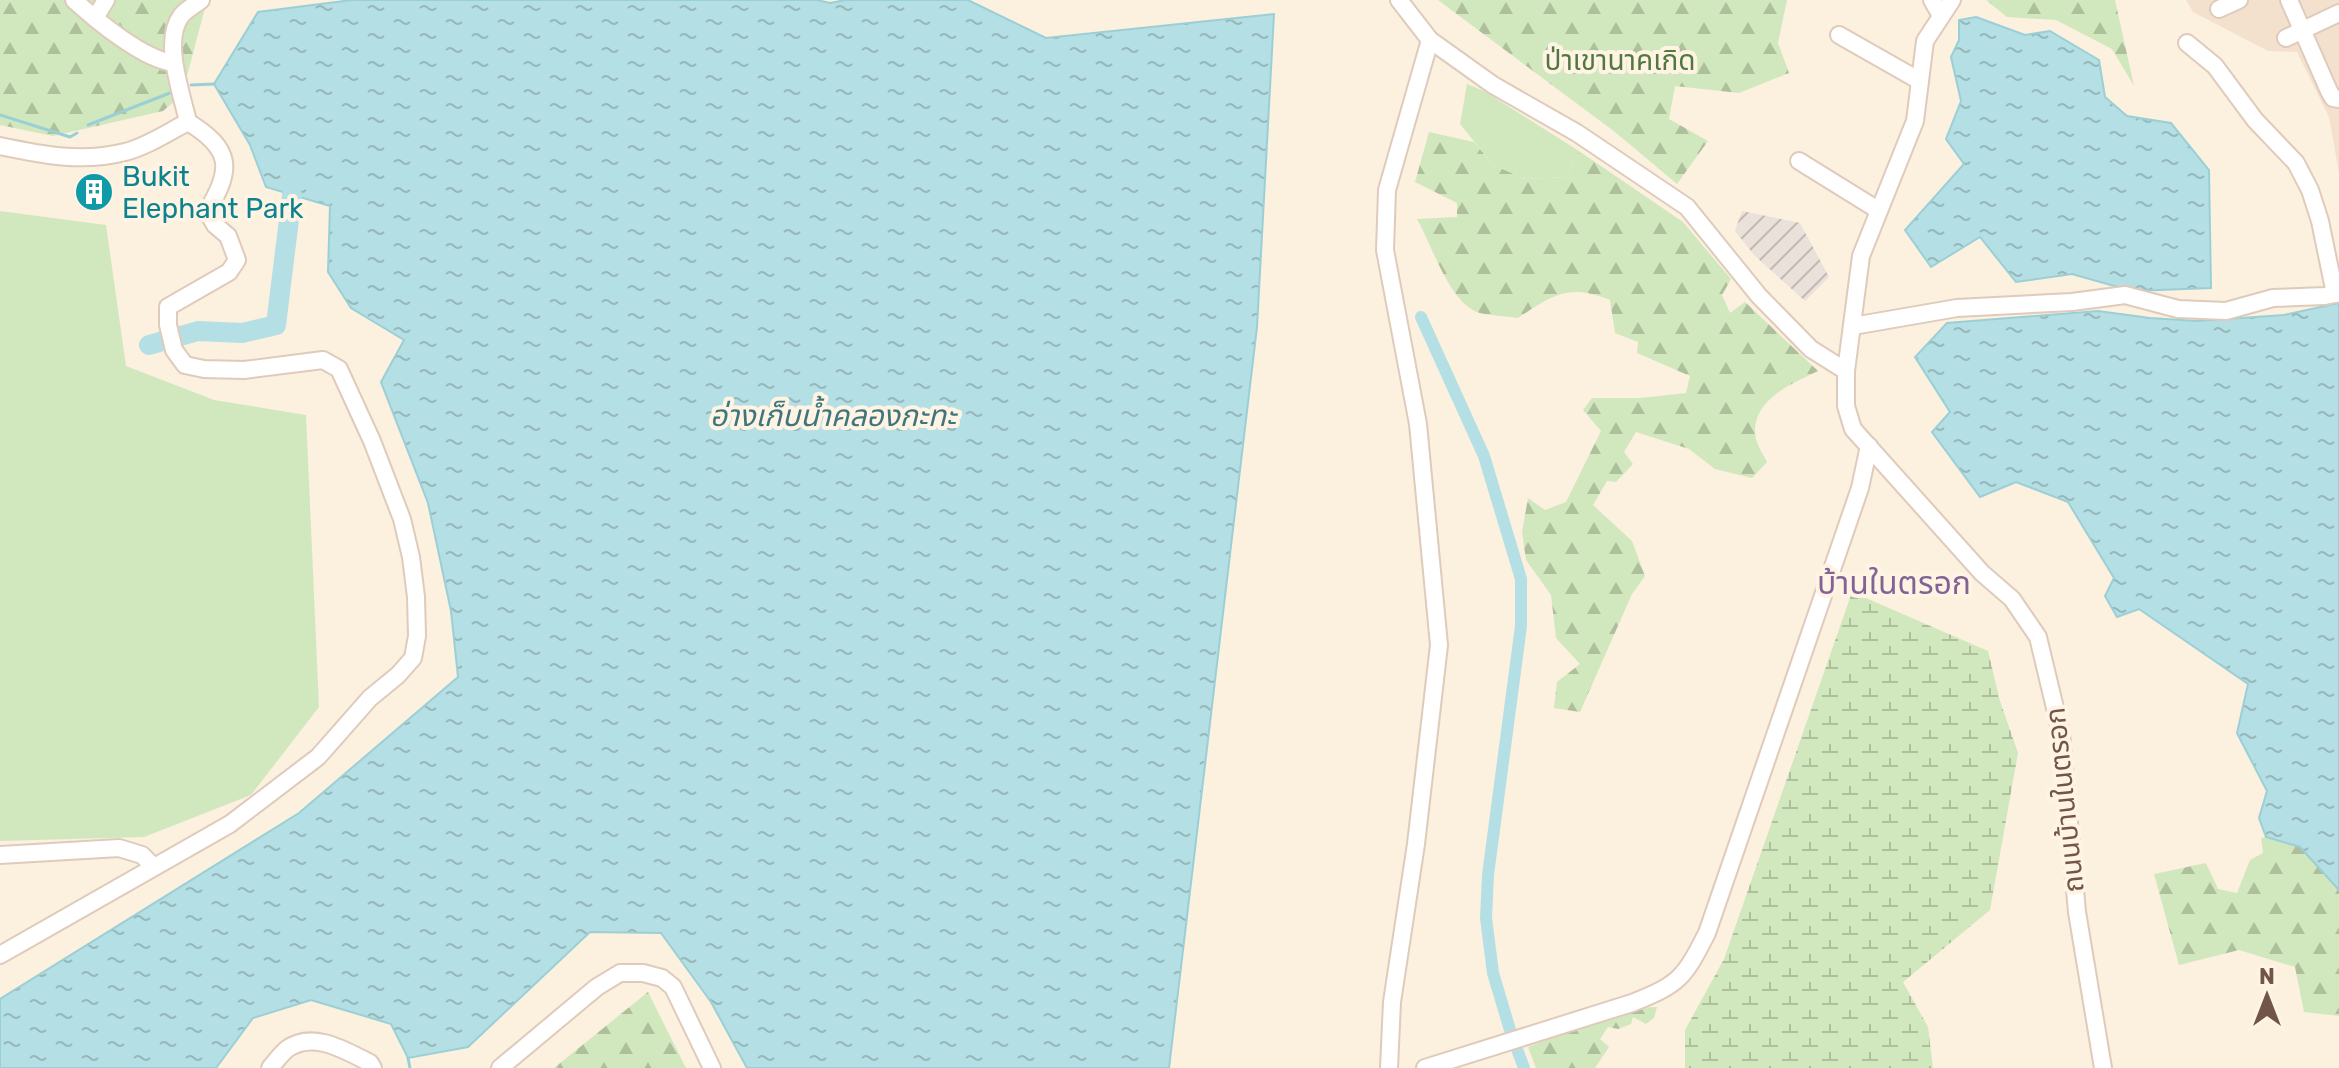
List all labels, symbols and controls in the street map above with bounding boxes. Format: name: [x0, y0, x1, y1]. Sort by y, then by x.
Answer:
park label: ป่าเขานาคเกิด: [1545, 44, 1695, 77]
place label: Bukit Elephant Park: [122, 160, 304, 225]
building icon: Bukit Elephant Park: [73, 171, 115, 213]
water label: อ่างเก็บน้ำคลองกะทะ: [710, 395, 959, 434]
district label: บ้านในตรอก: [1817, 564, 1971, 602]
street label: ถนนบ้านในตรอก: [2038, 706, 2091, 894]
north arrow: [2227, 956, 2307, 1036]
text: N: [2259, 963, 2275, 990]

